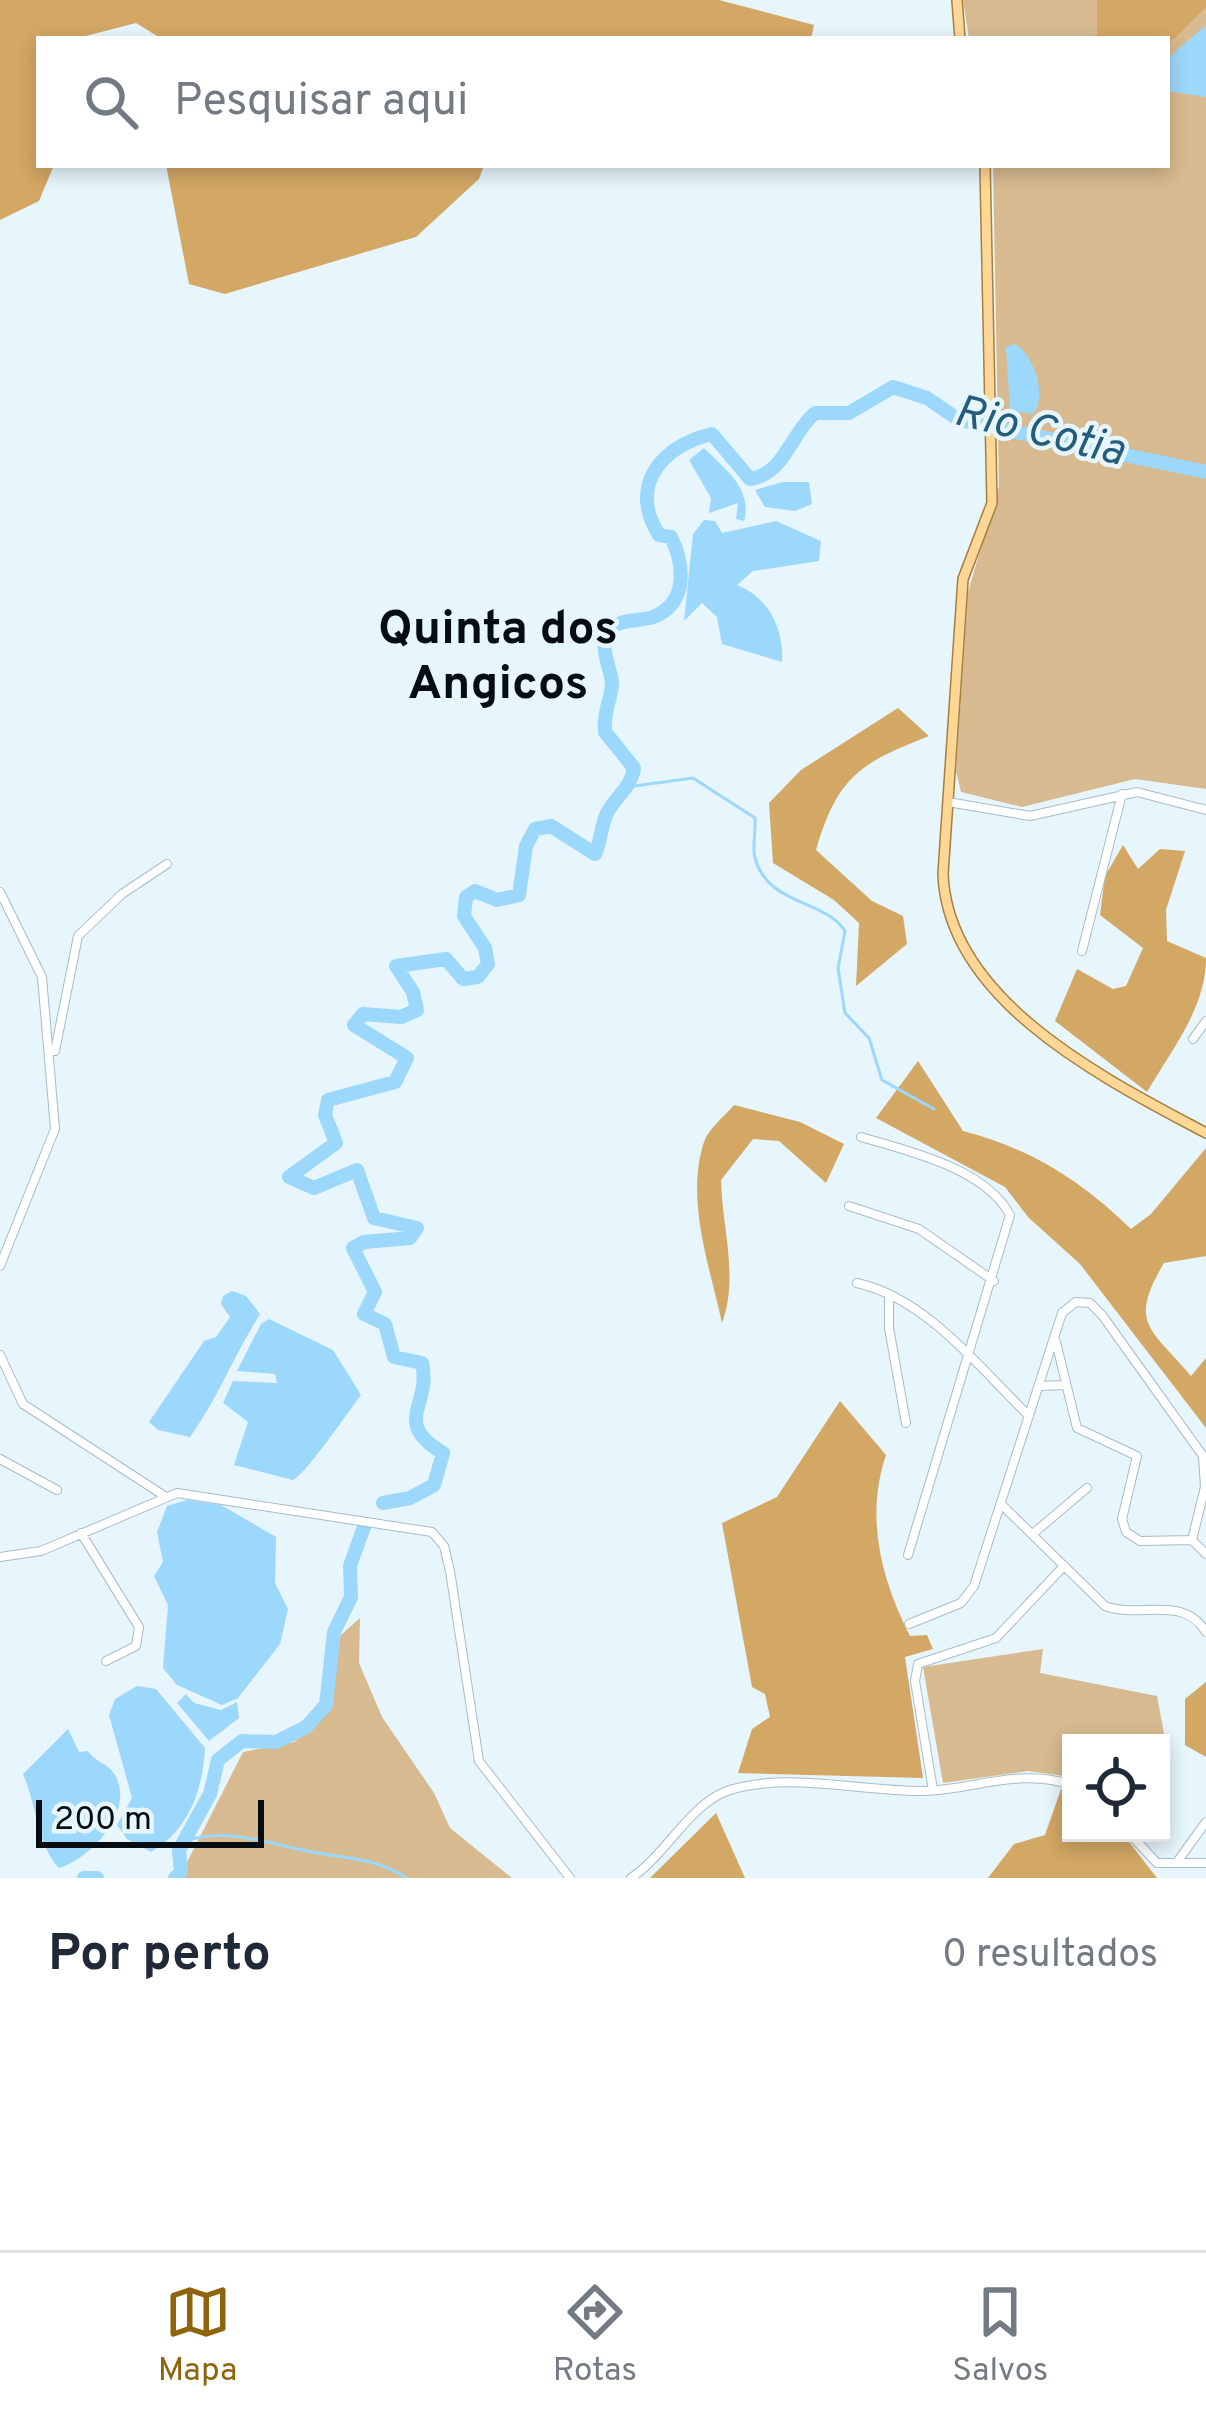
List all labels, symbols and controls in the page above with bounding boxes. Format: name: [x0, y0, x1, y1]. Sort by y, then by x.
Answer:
search box: [36, 36, 1170, 168]
icon: search: [78, 69, 144, 135]
text: Pesquisar aqui: [174, 74, 468, 131]
water label: Rio Cotia: [948, 384, 1131, 482]
district label: Quinta dos Angicos: [378, 601, 618, 716]
map controls: [1062, 1734, 1170, 1842]
button: locate: [1062, 1734, 1170, 1842]
scale bar: [36, 1794, 264, 1847]
text: 200 m: [54, 1800, 152, 1842]
text: Por perto: [48, 1924, 271, 1989]
text: 0 resultados: [942, 1932, 1158, 1981]
tab: Mapa: [158, 2279, 237, 2393]
tab: Rotas: [553, 2279, 637, 2393]
tab: Salvos: [952, 2279, 1048, 2393]

